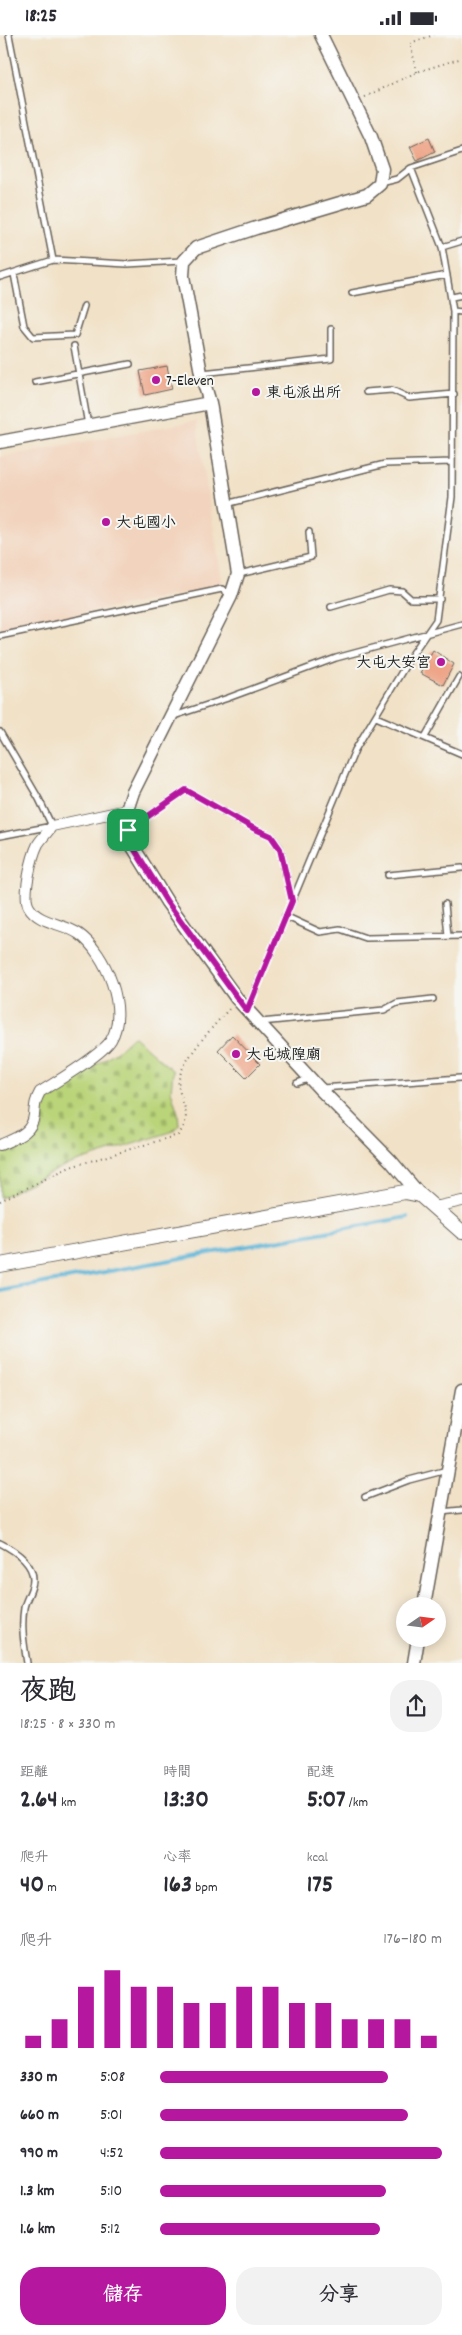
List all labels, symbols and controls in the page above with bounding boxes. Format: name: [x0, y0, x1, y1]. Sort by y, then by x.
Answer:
text: 18:25: [25, 4, 57, 31]
place label: 7-Eleven: [166, 371, 214, 393]
marker: 7-Eleven: [150, 374, 162, 386]
place label: 東屯派出所: [266, 383, 341, 405]
marker: 東屯派出所: [250, 386, 262, 398]
place label: 大屯國小: [116, 513, 176, 535]
marker: 大屯國小: [100, 516, 112, 528]
place label: 大屯大安宮: [356, 653, 431, 675]
marker: 大屯大安宮: [435, 656, 447, 668]
pin: [107, 809, 149, 851]
icon: arrive: [114, 816, 142, 844]
place label: 大屯城隍廟: [246, 1045, 321, 1067]
marker: 大屯城隍廟: [230, 1048, 242, 1060]
north arrow: [396, 1597, 446, 1647]
map controls: [396, 1597, 446, 1647]
text: 夜跑: [20, 1674, 76, 1714]
button: share: [390, 1680, 442, 1732]
text: 18:25 · 8 × 330 m: [20, 1713, 116, 1736]
text: 距離: [20, 1763, 48, 1783]
text: 時間: [163, 1763, 191, 1783]
text: 配速: [307, 1763, 335, 1783]
text: 2.64: [20, 1783, 58, 1819]
text: 13:30: [163, 1783, 209, 1819]
text: 5:07: [307, 1783, 346, 1819]
text: km: [58, 1793, 76, 1813]
text: /km: [346, 1793, 368, 1813]
text: 爬升: [20, 1848, 48, 1868]
text: 心率: [163, 1848, 191, 1868]
text: kcal: [307, 1848, 328, 1868]
text: 40: [20, 1868, 44, 1904]
text: 163: [163, 1868, 192, 1904]
text: 175: [307, 1868, 333, 1904]
text: m: [44, 1878, 57, 1898]
text: bpm: [192, 1878, 218, 1898]
text: 176–180 m: [383, 1928, 442, 1951]
text: 爬升: [20, 1930, 52, 1953]
text: 330 m: [20, 2066, 58, 2089]
text: 5:08: [100, 2066, 125, 2089]
text: 660 m: [20, 2104, 59, 2127]
text: 5:01: [100, 2104, 122, 2127]
text: 990 m: [20, 2142, 58, 2165]
text: 4:52: [100, 2142, 124, 2165]
text: 1.3 km: [20, 2180, 54, 2203]
text: 5:10: [100, 2180, 122, 2203]
text: 1.6 km: [20, 2218, 55, 2241]
text: 5:12: [100, 2218, 121, 2241]
button: 儲存: [20, 2267, 226, 2325]
button: 分享: [236, 2267, 442, 2325]

